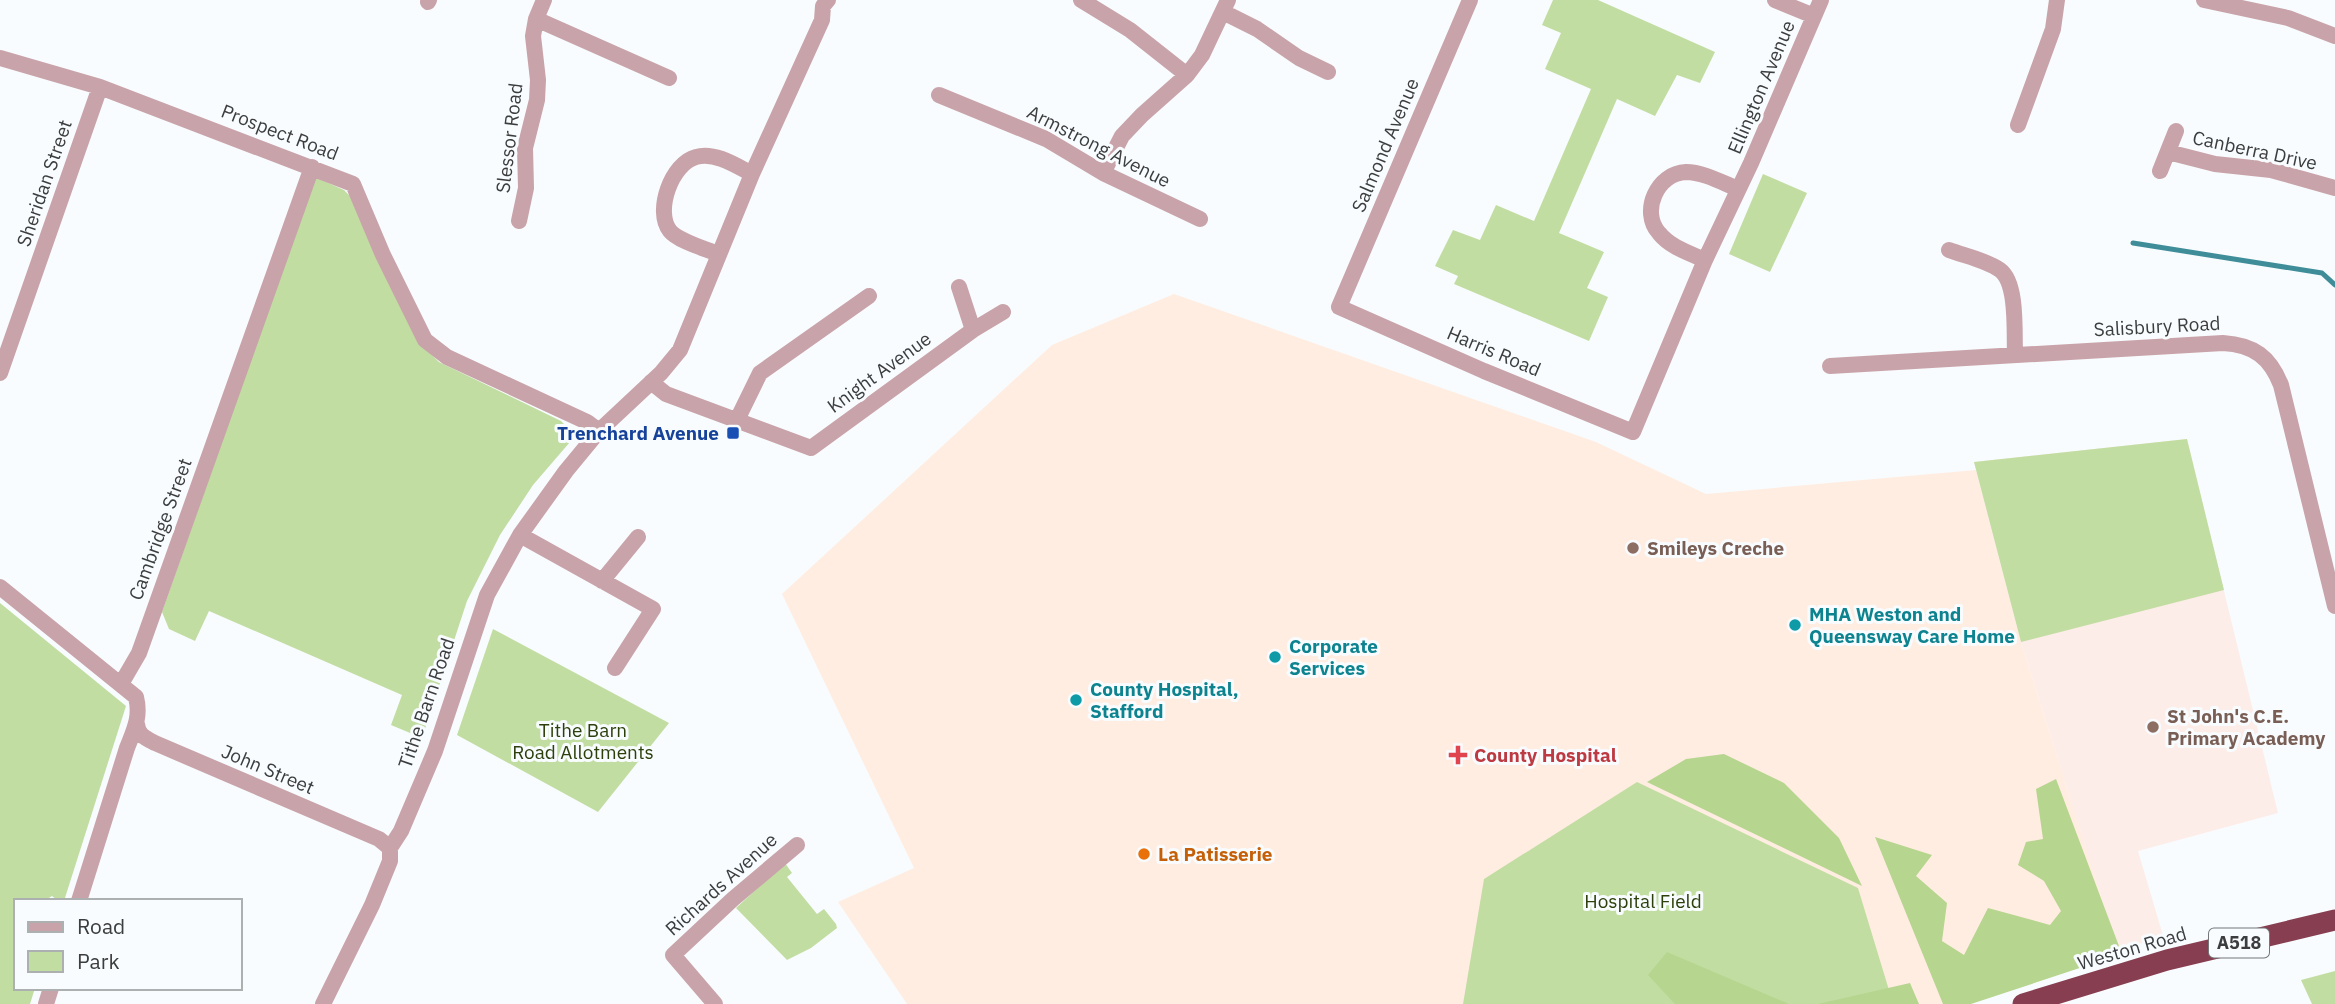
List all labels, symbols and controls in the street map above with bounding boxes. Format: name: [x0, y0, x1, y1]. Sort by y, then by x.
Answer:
street label: Ellington Avenue: [1722, 17, 1800, 157]
street label: Salmond Avenue: [1346, 74, 1424, 216]
street label: Slessor Road: [490, 82, 528, 194]
street label: Prospect Road: [218, 99, 342, 165]
street label: Armstrong Avenue: [1023, 99, 1175, 193]
street label: Sheridan Street: [11, 116, 77, 250]
street label: Canberra Drive: [2190, 125, 2320, 175]
street label: Salisbury Road: [2093, 311, 2221, 341]
street label: Harris Road: [1443, 320, 1545, 382]
street label: Knight Avenue: [822, 326, 936, 418]
place label: Trenchard Avenue: [557, 421, 719, 445]
marker: Trenchard Avenue: [725, 425, 741, 441]
street label: Cambridge Street: [123, 455, 197, 603]
place label: Smileys Creche: [1647, 536, 1784, 560]
marker: Smileys Creche: [1625, 540, 1641, 556]
place label: MHA Weston and Queensway Care Home: [1809, 602, 2015, 648]
marker: MHA Weston and Queensway Care Home: [1787, 617, 1803, 633]
place label: Corporate Services: [1289, 634, 1378, 680]
street label: Tithe Barn Road: [392, 635, 460, 771]
marker: Corporate Services: [1267, 649, 1283, 665]
place label: County Hospital, Stafford: [1090, 677, 1239, 723]
marker: County Hospital, Stafford: [1068, 692, 1084, 708]
place label: St John's C.E. Primary Academy: [2167, 704, 2326, 750]
park label: Tithe Barn Road Allotments: [512, 718, 654, 764]
marker: St John's C.E. Primary Academy: [2145, 719, 2161, 735]
street label: John Street: [218, 739, 318, 799]
place label: County Hospital: [1474, 743, 1617, 767]
marker: County Hospital: [1448, 745, 1468, 765]
street label: Richards Avenue: [660, 827, 782, 941]
place label: La Patisserie: [1158, 842, 1273, 866]
marker: La Patisserie: [1136, 846, 1152, 862]
park label: Hospital Field: [1584, 889, 1702, 913]
legend: [14, 899, 242, 990]
text: Road: [77, 912, 125, 940]
street label: Weston Road: [2075, 921, 2189, 975]
road number: A518: [2209, 928, 2269, 958]
text: Park: [77, 947, 120, 975]

